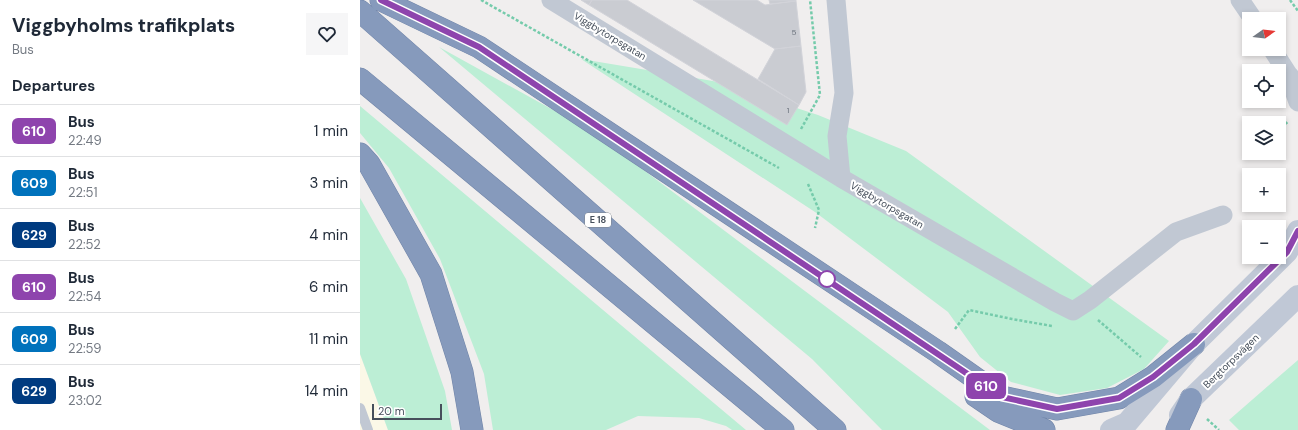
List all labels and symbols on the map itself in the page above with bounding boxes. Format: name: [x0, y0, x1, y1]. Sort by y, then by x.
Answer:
street label: Viggbytorpsgatan: [571, 9, 649, 63]
north arrow: [1242, 12, 1286, 56]
house number: 5: [792, 27, 797, 37]
house number: 1: [787, 105, 789, 115]
street label: Viggbytorpsgatan: [848, 179, 926, 231]
road number: E 18: [585, 213, 611, 227]
unlabelled marker: [818, 270, 836, 288]
street label: Bergtorpsvägen: [1200, 331, 1262, 391]
line badge: 610: [963, 373, 1009, 399]
scale bar: [372, 402, 442, 421]

